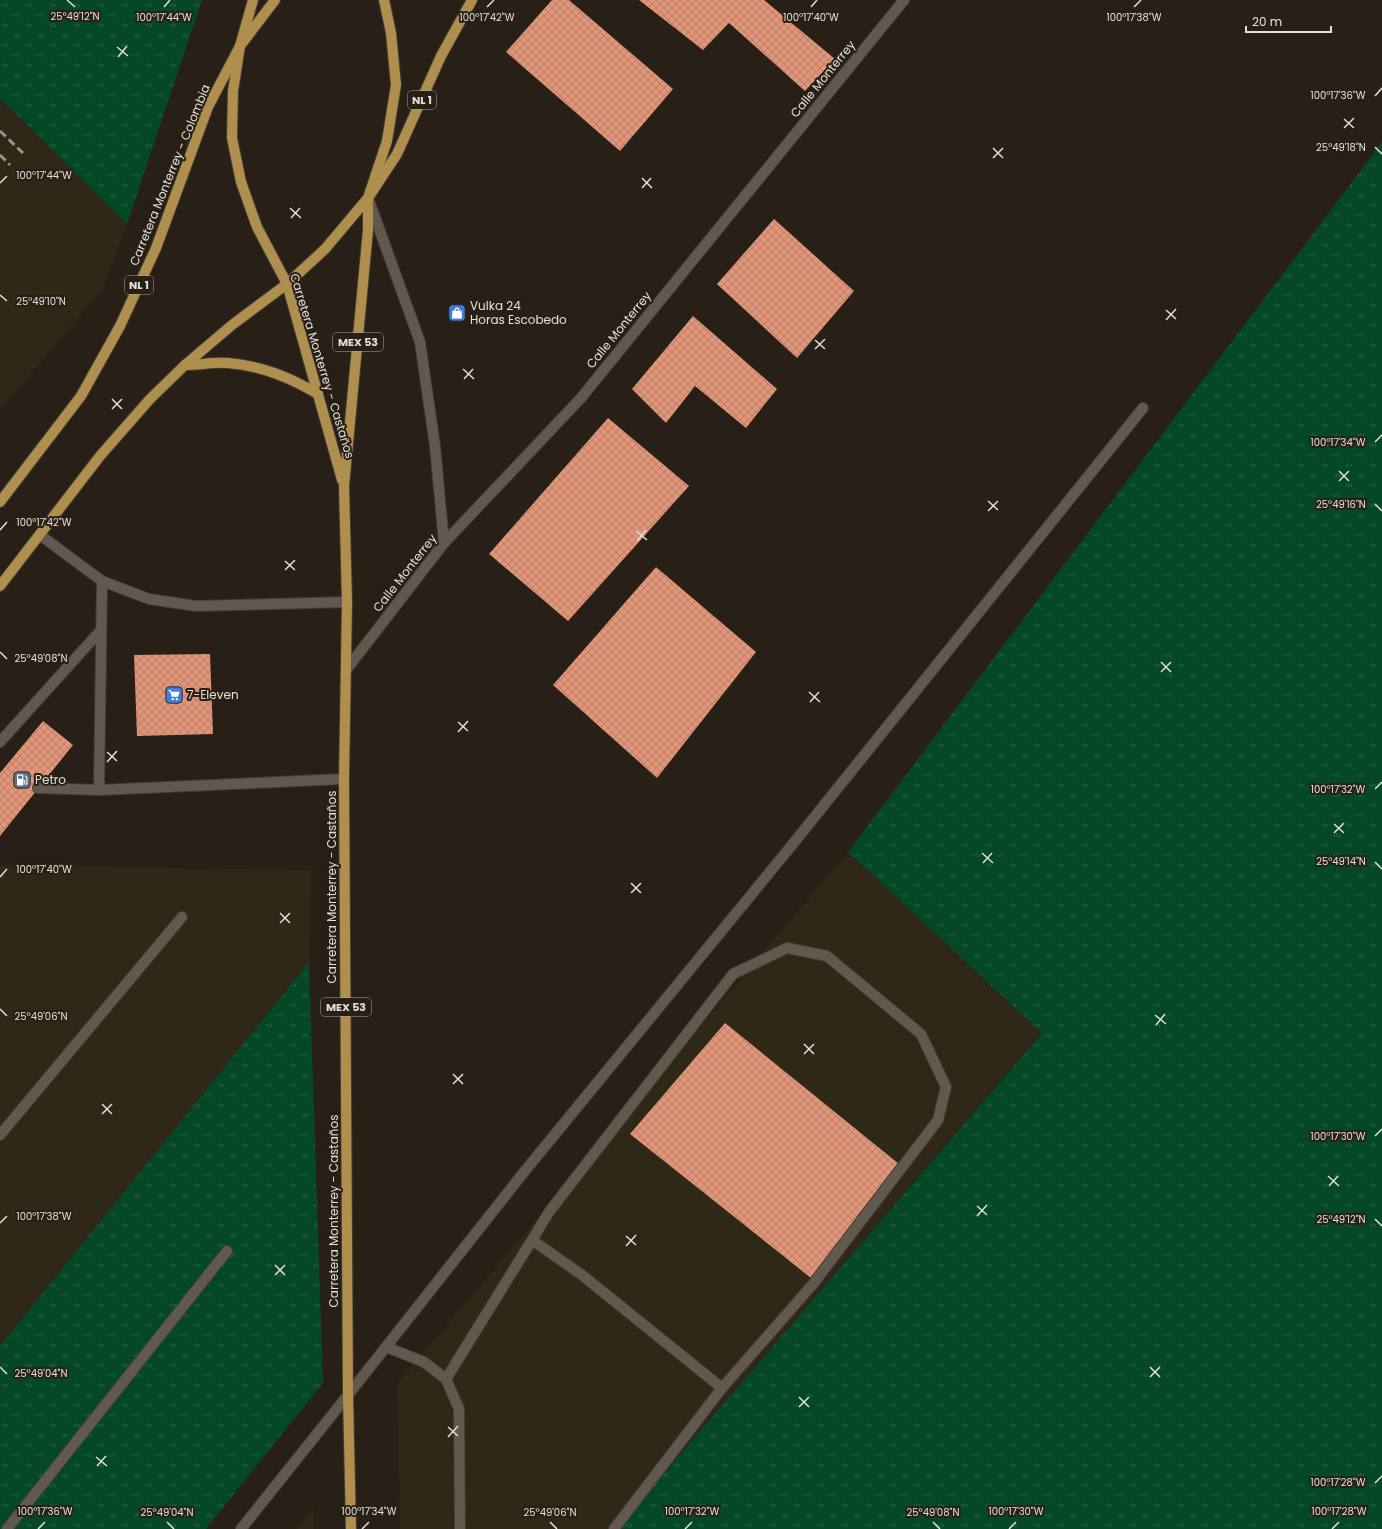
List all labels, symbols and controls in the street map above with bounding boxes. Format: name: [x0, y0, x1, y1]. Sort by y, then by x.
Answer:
scale bar: [1246, 8, 1331, 34]
text: 25°49'12"N: [50, 9, 100, 24]
text: 100°17'44"W: [136, 10, 192, 25]
text: 100°17'42"W: [460, 10, 515, 25]
text: 100°17'40"W: [783, 10, 839, 25]
text: 100°17'38"W: [1107, 10, 1162, 25]
text: 20 m: [1252, 13, 1282, 30]
street label: Calle Monterrey: [786, 36, 859, 121]
street label: Carretera Monterrey - Colombia: [125, 82, 214, 268]
text: 100°17'36"W: [1310, 88, 1366, 103]
road number: NL 1: [408, 91, 436, 109]
text: 25°49'18"N: [1316, 140, 1366, 155]
text: 100°17'44"W: [16, 168, 72, 183]
street label: Carretera Monterrey - Castaños: [286, 271, 359, 461]
road number: NL 1: [125, 276, 153, 294]
street label: Calle Monterrey: [582, 287, 655, 372]
text: 25°49'10"N: [16, 294, 66, 309]
place label: Vulka 24 Horas Escobedo: [470, 297, 567, 328]
shop icon: Vulka 24 Horas Escobedo: [447, 303, 467, 323]
road number: MEX 53: [333, 333, 383, 351]
text: 100°17'34"W: [1311, 435, 1366, 450]
text: 25°49'16"N: [1316, 497, 1366, 512]
text: 100°17'42"W: [17, 515, 72, 530]
street label: Calle Monterrey: [369, 530, 441, 615]
text: 25°49'08"N: [15, 651, 67, 666]
supermarket icon: 7-Eleven: [164, 685, 184, 705]
place label: 7-Eleven: [187, 686, 239, 703]
fuel station icon: Petro: [12, 770, 32, 790]
place label: Petro: [35, 771, 66, 788]
text: 100°17'32"W: [1311, 782, 1365, 797]
street label: Carretera Monterrey - Castaños: [323, 791, 340, 983]
text: 25°49'14"N: [1316, 854, 1366, 869]
text: 100°17'40"W: [16, 862, 72, 877]
road number: MEX 53: [321, 998, 371, 1016]
text: 25°49'06"N: [15, 1009, 67, 1024]
street label: Carretera Monterrey - Castaños: [325, 1115, 342, 1307]
text: 100°17'30"W: [1311, 1129, 1366, 1144]
text: 100°17'38"W: [17, 1209, 72, 1224]
text: 25°49'12"N: [1316, 1212, 1366, 1227]
text: 25°49'04"N: [15, 1366, 67, 1381]
text: 100°17'28"W: [1311, 1475, 1366, 1490]
text: 100°17'36"W: [17, 1504, 73, 1519]
text: 100°17'34"W: [342, 1504, 397, 1519]
text: 100°17'32"W: [665, 1504, 719, 1519]
text: 100°17'30"W: [989, 1504, 1044, 1519]
text: 100°17'28"W: [1312, 1504, 1367, 1519]
text: 25°49'04"N: [141, 1505, 193, 1520]
text: 25°49'06"N: [524, 1505, 576, 1520]
text: 25°49'08"N: [907, 1505, 959, 1520]

